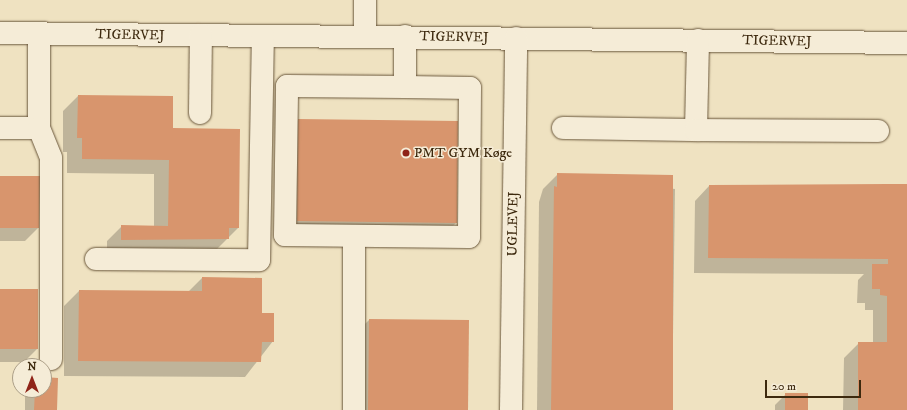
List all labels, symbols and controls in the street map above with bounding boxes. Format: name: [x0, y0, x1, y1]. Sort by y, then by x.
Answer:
street label: TIGERVEJ: [95, 26, 165, 44]
street label: TIGERVEJ: [419, 28, 489, 46]
street label: TIGERVEJ: [742, 32, 812, 50]
place label: PMT GYM Køge: [414, 145, 512, 161]
marker: PMT GYM Køge: [401, 148, 411, 158]
street label: UGLEVEJ: [504, 191, 522, 257]
north arrow: [12, 358, 52, 398]
text: N: [27, 360, 37, 374]
scale bar: [767, 372, 863, 398]
text: 20 m: [772, 379, 796, 394]

